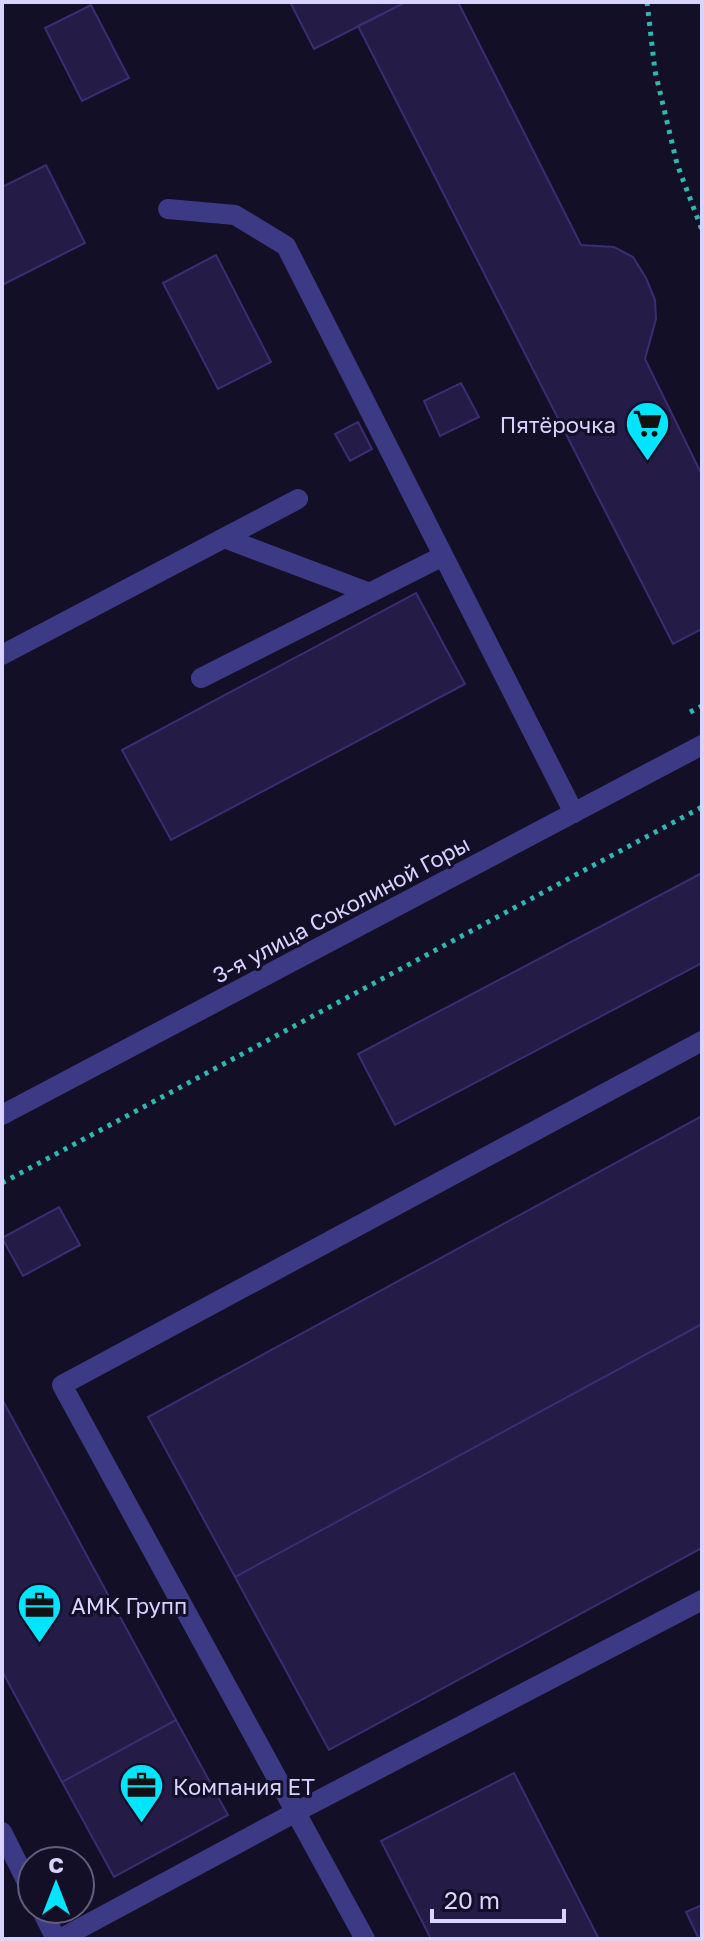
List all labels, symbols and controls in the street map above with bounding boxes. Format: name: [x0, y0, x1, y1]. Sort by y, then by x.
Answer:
supermarket icon: Пятёрочка: [623, 400, 671, 463]
place label: Пятёрочка: [500, 411, 616, 438]
street label: 3-я улица Соколиной Горы: [208, 830, 474, 988]
office icon: АМК Групп: [16, 1581, 64, 1644]
place label: АМК Групп: [71, 1592, 187, 1619]
office icon: Компания ЕТ: [118, 1762, 166, 1825]
place label: Компания ЕТ: [173, 1773, 315, 1800]
north arrow: [16, 1845, 96, 1925]
text: С: [48, 1851, 64, 1878]
scale bar: [432, 1873, 564, 1923]
text: 20 m: [444, 1885, 500, 1914]

